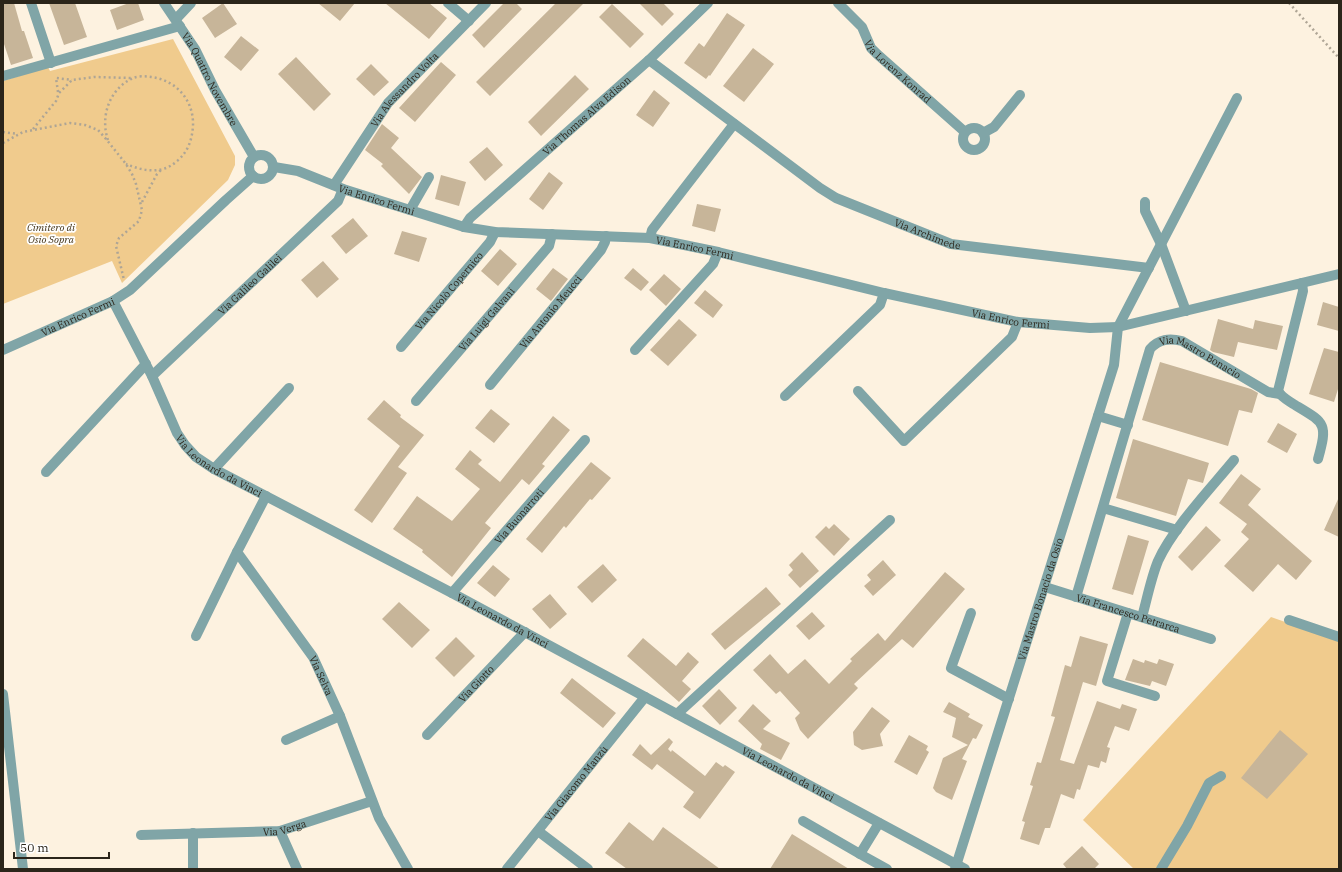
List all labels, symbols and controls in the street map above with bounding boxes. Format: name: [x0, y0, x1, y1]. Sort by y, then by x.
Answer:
street label: Via Quattro Novembre: [179, 30, 241, 128]
street label: Via Lorenz Konrad: [862, 38, 934, 106]
street label: Via Alessandro Volta: [368, 49, 441, 129]
street label: Via Thomas Alva Edison: [540, 73, 634, 158]
street label: Via Enrico Fermi: [336, 181, 416, 218]
street label: Via Archimede: [893, 216, 961, 252]
park label: Cimitero di Osio Sopra: [27, 221, 75, 246]
street label: Via Enrico Fermi: [655, 233, 735, 262]
street label: Via Nicolò Copernico: [412, 249, 486, 332]
street label: Via Galileo Galilei: [215, 251, 284, 317]
street label: Via Antonio Meucci: [516, 272, 584, 351]
street label: Via Luigi Galvani: [455, 285, 517, 353]
street label: Via Enrico Fermi: [39, 295, 117, 339]
street label: Via Enrico Fermi: [970, 306, 1050, 331]
street label: Via Mastro Bonacio: [1158, 333, 1244, 381]
street label: Via Leonardo da Vinci: [173, 432, 264, 499]
street label: Via Buonarroti: [491, 486, 546, 546]
street label: Via Mastro Bonacio da Osio: [1015, 536, 1066, 662]
street label: Via Leonardo da Vinci: [454, 590, 551, 650]
street label: Via Francesco Petrarca: [1075, 591, 1182, 636]
street label: Via Selva: [307, 654, 336, 698]
street label: Via Giotto: [455, 662, 497, 705]
street label: Via Giacomo Manzù: [542, 743, 610, 824]
street label: Via Leonardo da Vinci: [740, 744, 836, 804]
street label: Via Verga: [263, 816, 308, 838]
scale bar: [14, 834, 109, 860]
text: 50 m: [20, 840, 49, 855]

